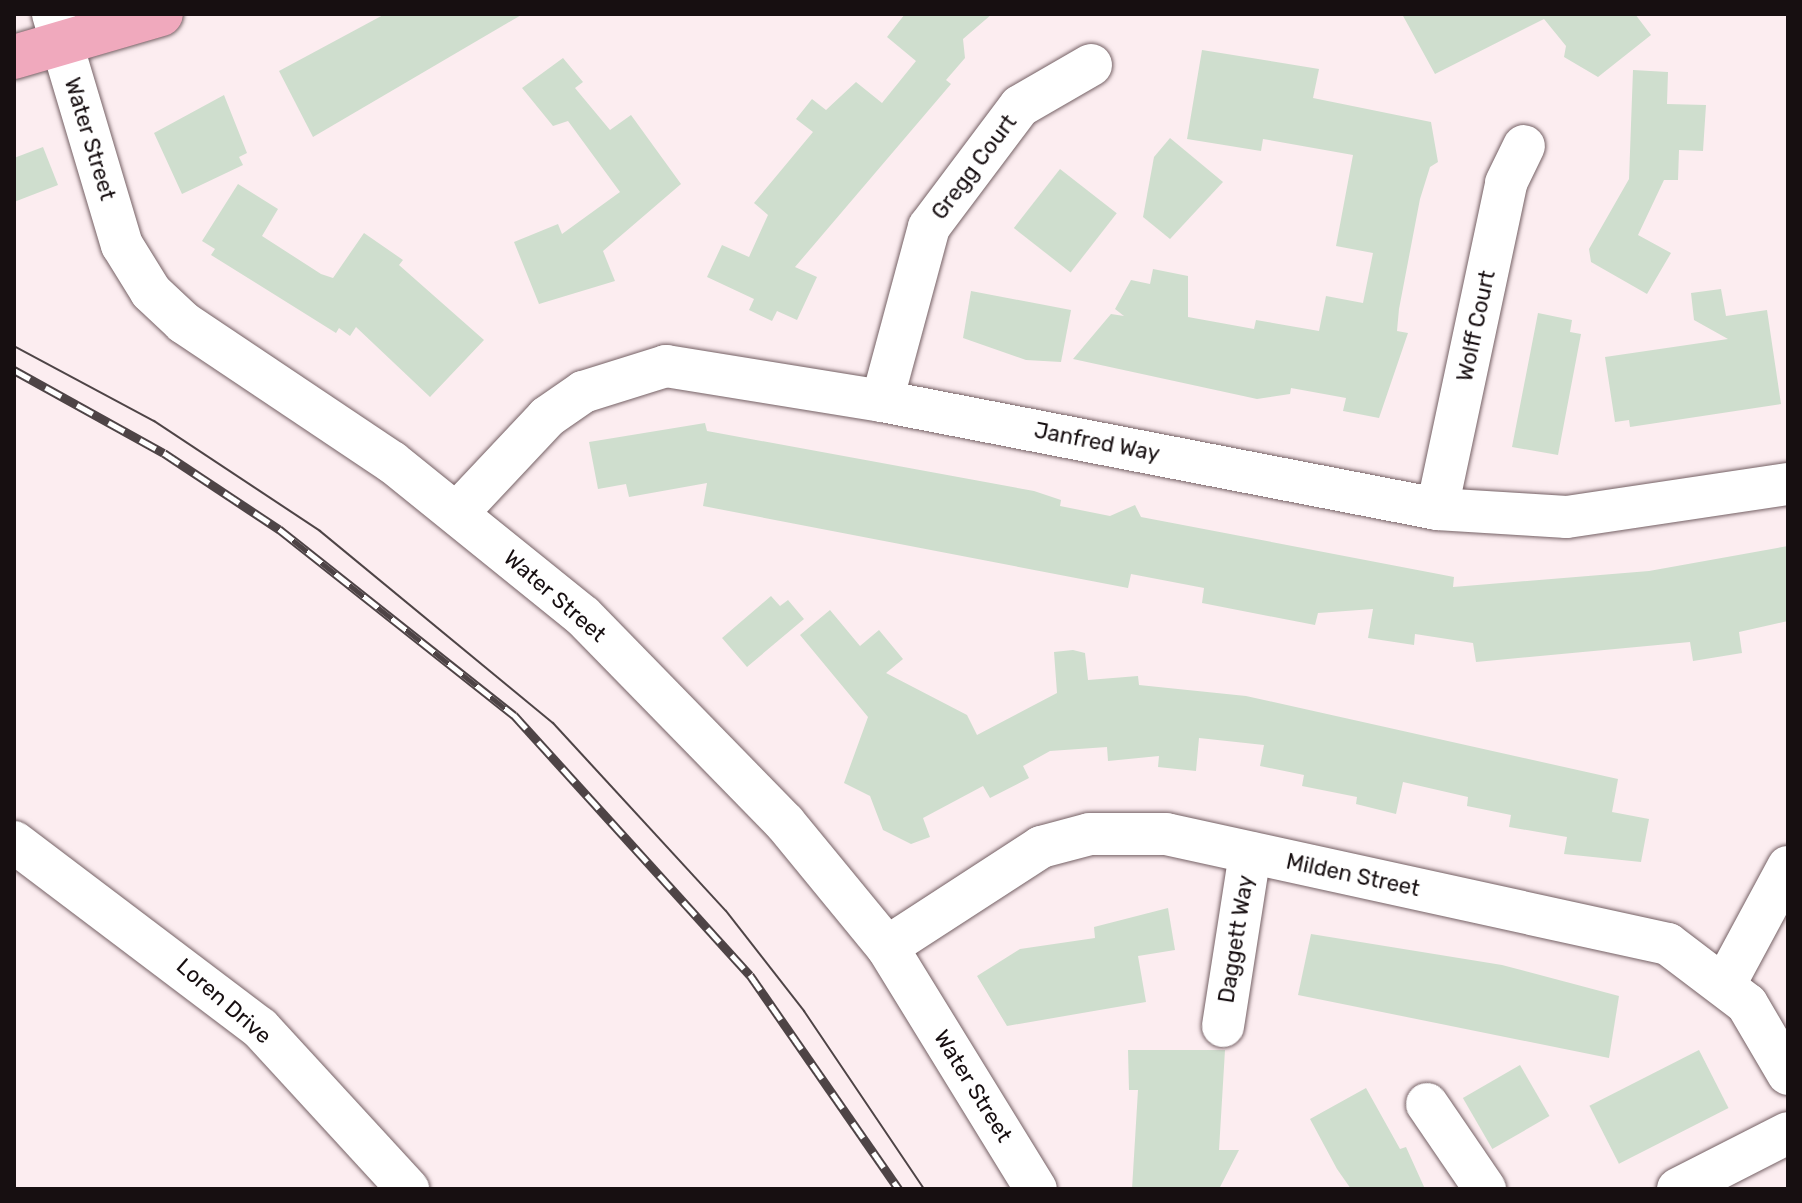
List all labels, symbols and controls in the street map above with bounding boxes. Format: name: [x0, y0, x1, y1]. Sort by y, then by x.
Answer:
street label: Water Street: [59, 74, 121, 204]
street label: Gregg Court: [926, 109, 1022, 225]
street label: Wolff Court: [1451, 268, 1501, 384]
street label: Janfred Way: [1032, 417, 1162, 467]
street label: Water Street: [498, 544, 612, 648]
street label: Milden Street: [1284, 848, 1422, 902]
street label: Daggett Way: [1213, 873, 1259, 1005]
street label: Loren Drive: [171, 953, 277, 1049]
street label: Water Street: [928, 1025, 1018, 1147]

